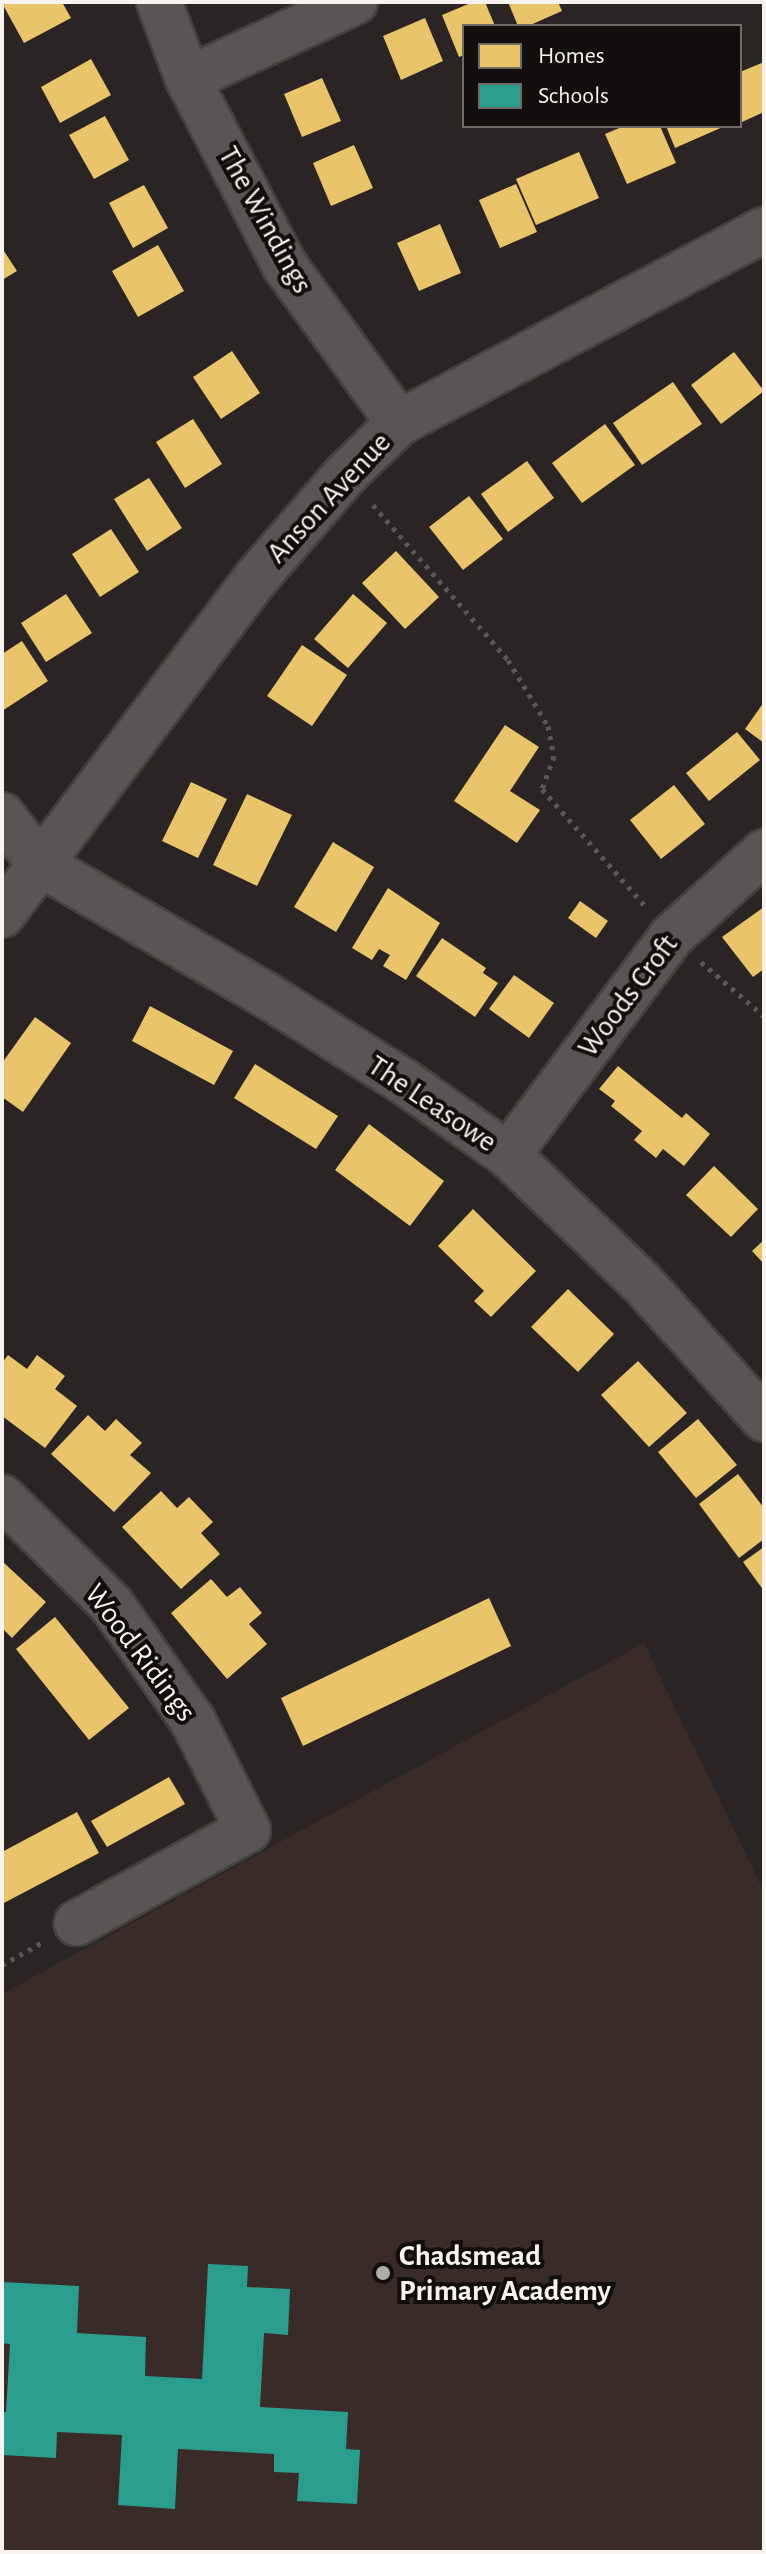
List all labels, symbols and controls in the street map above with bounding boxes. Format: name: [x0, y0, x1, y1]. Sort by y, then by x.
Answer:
legend: [462, 24, 742, 128]
text: Homes: [538, 44, 605, 68]
text: Schools: [538, 84, 609, 108]
street label: The Windings: [210, 140, 320, 300]
street label: Anson Avenue: [259, 425, 399, 571]
street label: Woods Croft: [570, 928, 686, 1064]
street label: The Leasowe: [361, 1048, 503, 1160]
street label: Wood Ridings: [76, 1577, 204, 1729]
place label: Chadsmead Primary Academy: [399, 2238, 611, 2308]
marker: Chadsmead Primary Academy: [374, 2264, 392, 2282]

